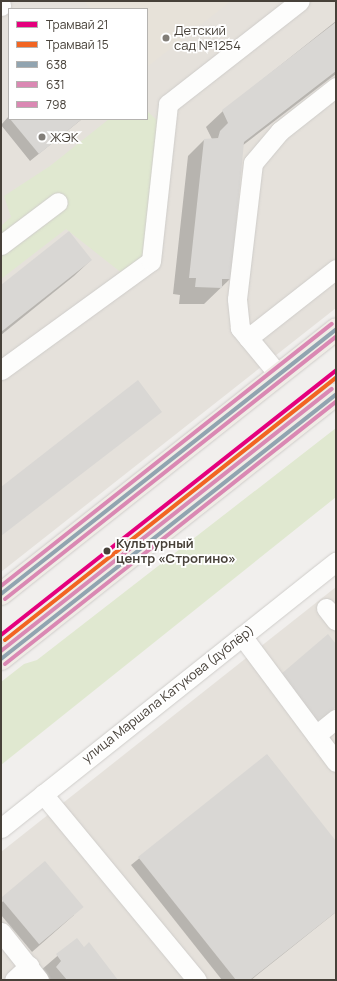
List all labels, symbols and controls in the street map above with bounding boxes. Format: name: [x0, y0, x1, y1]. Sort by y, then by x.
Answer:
legend: [8, 8, 148, 120]
text: Трамвай 21: [46, 16, 108, 33]
place label: Детский сад №1254: [174, 23, 241, 54]
marker: Детский сад №1254: [161, 33, 171, 43]
text: Трамвай 15: [46, 36, 109, 53]
text: 638: [46, 56, 67, 73]
text: 631: [46, 76, 65, 93]
text: 798: [46, 96, 66, 113]
place label: ЖЭК: [50, 129, 78, 145]
marker: ЖЭК: [37, 132, 47, 142]
place label: Культурный центр «Строгино»: [116, 536, 236, 567]
marker: Культурный центр «Строгино»: [100, 544, 114, 558]
street label: улица Маршала Катукова (дублёр): [79, 622, 257, 766]

